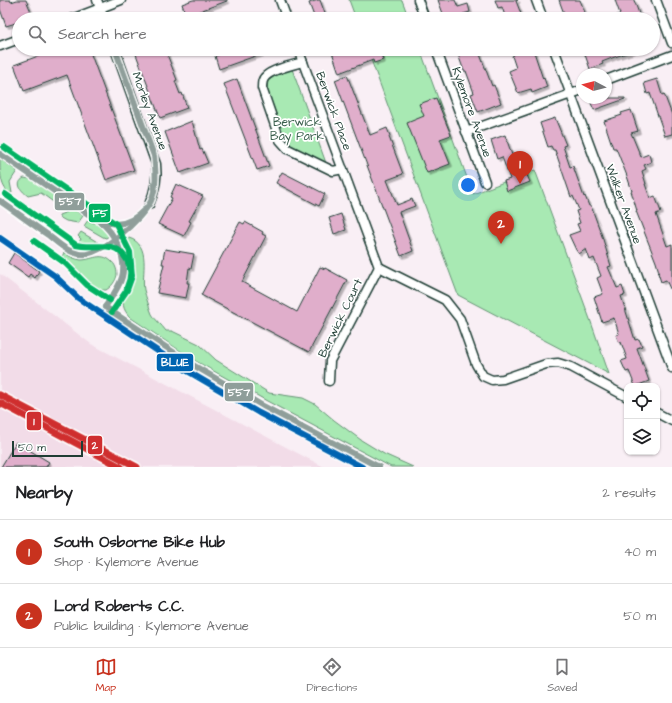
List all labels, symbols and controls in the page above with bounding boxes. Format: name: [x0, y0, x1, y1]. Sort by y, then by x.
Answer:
search box: [12, 12, 660, 56]
icon: search: [26, 23, 48, 45]
text: Search here: [58, 24, 147, 45]
street label: Kylemore Avenue: [446, 65, 496, 161]
north arrow: [576, 68, 612, 104]
street label: Berwick Place: [311, 69, 356, 153]
street label: Morley Avenue: [127, 70, 172, 153]
park label: Berwick Bay Park: [270, 114, 325, 146]
pin: 1: [507, 151, 533, 184]
street label: Walker Avenue: [601, 162, 646, 247]
your location: [458, 175, 478, 195]
line badge: 557: [54, 192, 85, 211]
text: 557: [59, 194, 81, 209]
line badge: F5: [88, 203, 111, 223]
text: F5: [92, 206, 108, 221]
pin: 2: [488, 211, 514, 244]
street label: Berwick Court: [314, 276, 367, 360]
line badge: BLUE: [156, 353, 194, 372]
text: BLUE: [161, 355, 190, 370]
line badge: 557: [224, 382, 254, 402]
map controls: [624, 383, 660, 455]
button: locate: [624, 383, 660, 419]
text: 557: [228, 385, 250, 400]
line badge: 1: [26, 411, 42, 431]
text: 1: [33, 414, 35, 429]
button: layers: [624, 419, 660, 455]
line badge: 2: [87, 435, 103, 455]
text: 2: [91, 438, 99, 453]
scale bar: [12, 439, 83, 458]
text: 50 m: [18, 440, 46, 455]
text: Nearby: [16, 481, 73, 505]
text: 2 results: [602, 484, 656, 502]
text: South Osborne Bike Hub: [54, 532, 225, 553]
text: 1: [28, 543, 30, 561]
text: 40 m: [624, 543, 656, 561]
text: Shop · Kylemore Avenue: [54, 553, 199, 571]
text: Lord Roberts C.C.: [54, 596, 184, 617]
text: 2: [25, 607, 33, 625]
text: 50 m: [623, 607, 656, 625]
text: Public building · Kylemore Avenue: [54, 617, 249, 635]
tab: Map: [95, 656, 117, 695]
tab: Directions: [306, 656, 358, 695]
tab: Saved: [547, 656, 577, 695]

